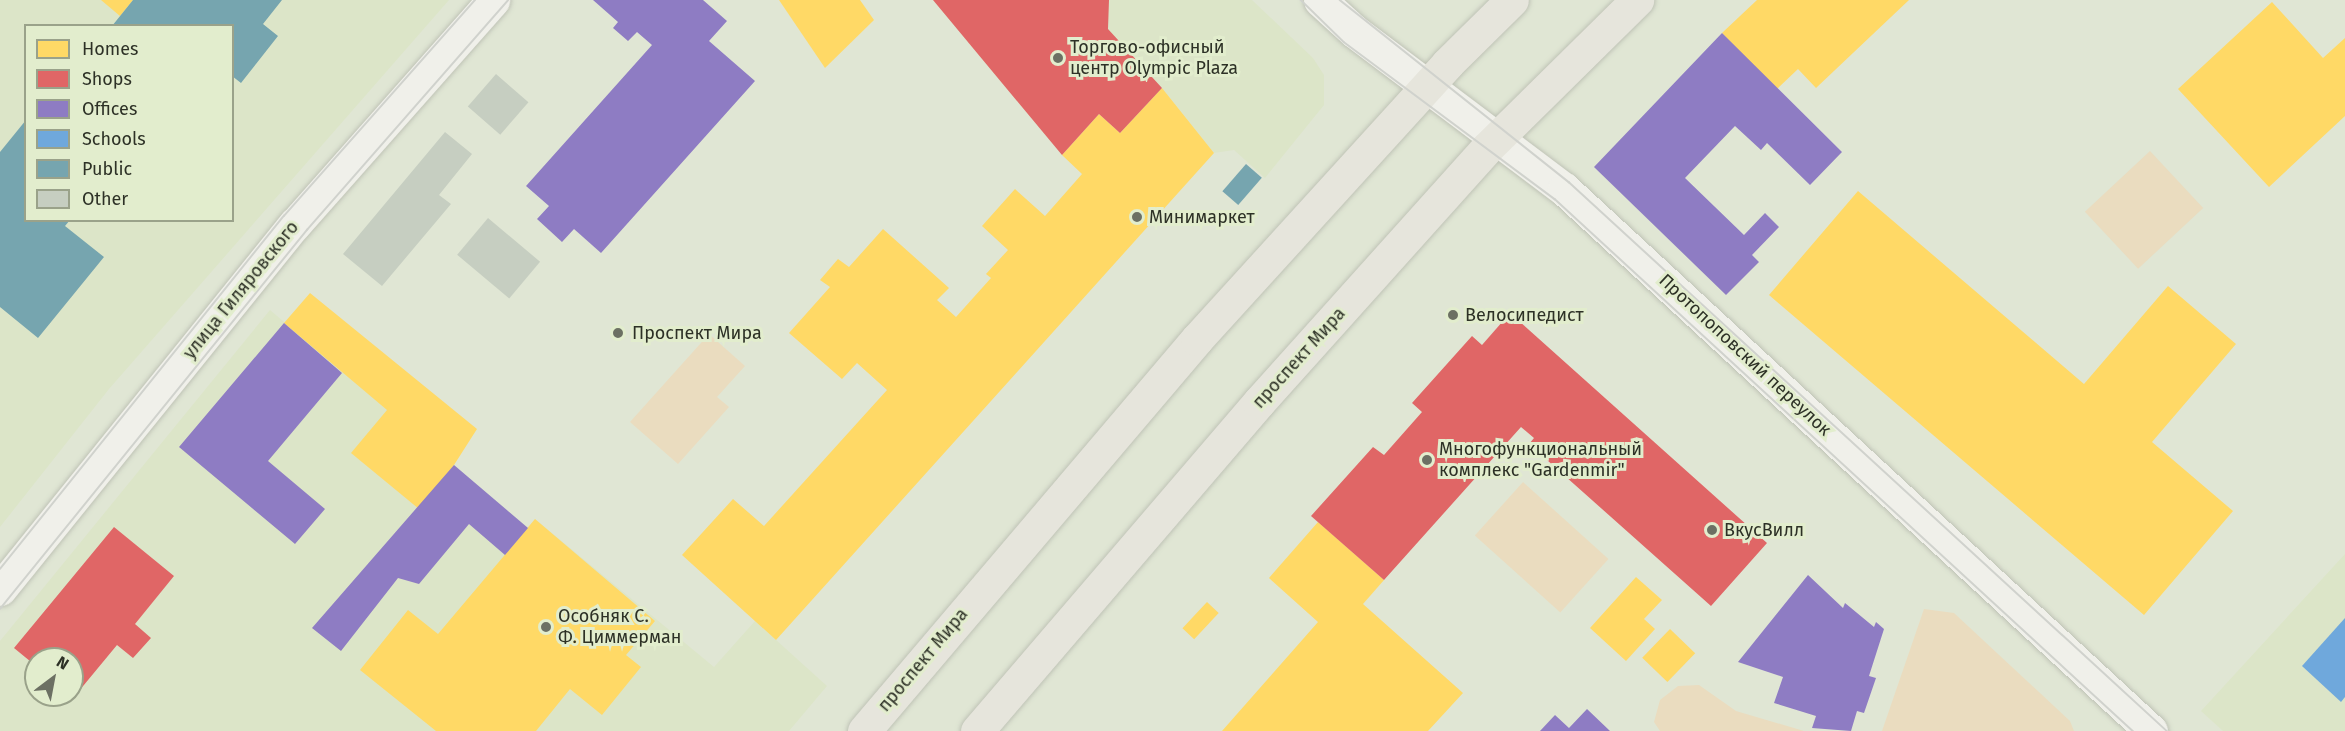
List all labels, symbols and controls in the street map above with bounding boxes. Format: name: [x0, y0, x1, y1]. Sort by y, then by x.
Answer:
legend: [24, 24, 234, 222]
place label: Торгово-офисный центр Olympic Plaza: [1070, 37, 1238, 80]
text: Homes: [82, 38, 138, 60]
marker: Торгово-офисный центр Olympic Plaza: [1051, 51, 1065, 65]
text: Shops: [82, 68, 132, 90]
text: Offices: [82, 98, 137, 120]
text: Schools: [82, 128, 146, 150]
text: Public: [82, 158, 132, 180]
text: Other: [82, 188, 128, 210]
place label: Минимаркет: [1149, 206, 1254, 228]
marker: Минимаркет: [1130, 210, 1144, 224]
street label: улица Гиляровского: [179, 217, 303, 363]
street label: Протопоповский переулок: [1654, 270, 1836, 440]
street label: проспект Мира: [1248, 303, 1350, 413]
place label: Велосипедист: [1465, 304, 1584, 326]
marker: Велосипедист: [1446, 308, 1460, 322]
place label: Проспект Мира: [632, 322, 762, 344]
marker: Проспект Мира: [609, 324, 627, 342]
place label: Многофункциональный комплекс "Gardenmir": [1439, 439, 1642, 482]
marker: Многофункциональный комплекс "Gardenmir": [1420, 453, 1434, 467]
place label: ВкусВилл: [1724, 519, 1804, 541]
marker: ВкусВилл: [1705, 523, 1719, 537]
street label: проспект Мира: [874, 604, 972, 716]
place label: Особняк С. Ф. Циммерман: [558, 606, 681, 648]
marker: Особняк С. Ф. Циммерман: [539, 620, 553, 634]
north arrow: [24, 647, 84, 707]
text: N: [53, 652, 72, 674]

